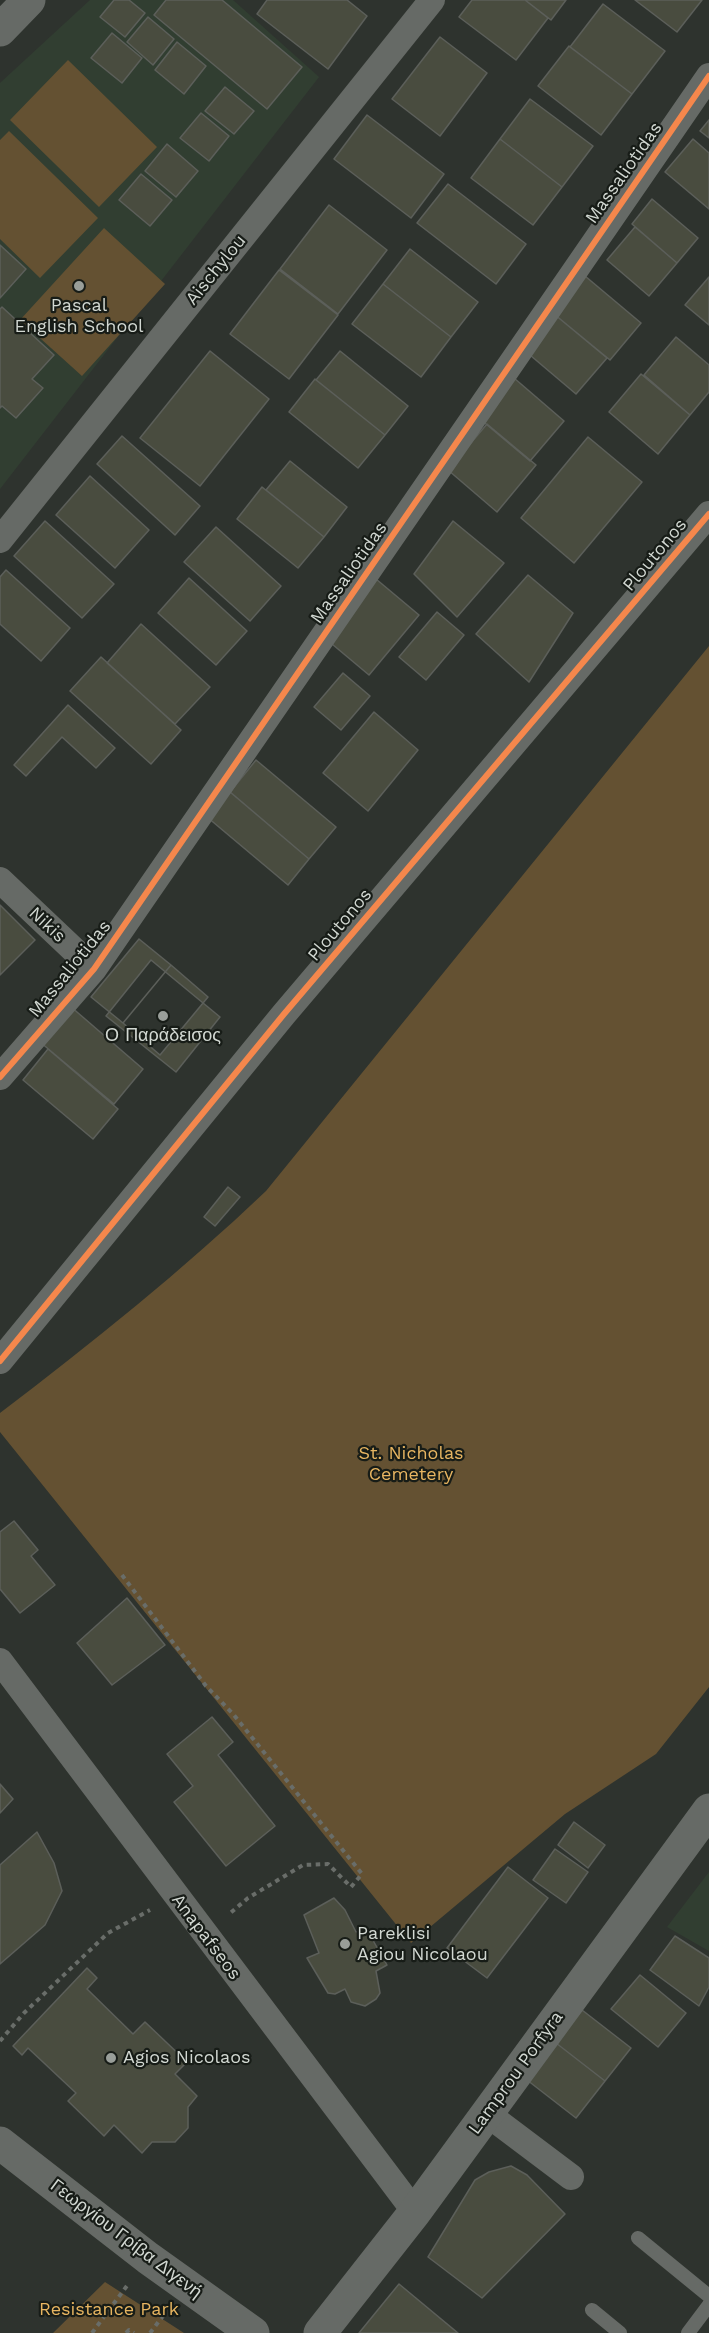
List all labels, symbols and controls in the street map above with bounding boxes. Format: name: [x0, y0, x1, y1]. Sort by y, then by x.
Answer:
street label: Massaliotidas: [581, 118, 667, 228]
street label: Aischylou: [181, 231, 251, 309]
marker: Pascal English School: [72, 279, 86, 293]
place label: Pascal English School: [14, 295, 144, 338]
street label: Ploutonos: [618, 514, 692, 596]
street label: Massaliotidas: [306, 518, 392, 628]
street label: Ploutonos: [303, 884, 377, 966]
street label: Nikis: [24, 903, 70, 947]
street label: Massaliotidas: [24, 916, 116, 1022]
marker: Ο Παράδεισος: [156, 1009, 170, 1023]
place label: Ο Παράδεισος: [105, 1025, 221, 1047]
park label: St. Nicholas Cemetery: [358, 1443, 464, 1486]
street label: Anapafseos: [167, 1890, 245, 1984]
place label: Pareklisi Agiou Nicolaou: [357, 1923, 488, 1966]
marker: Pareklisi Agiou Nicolaou: [338, 1937, 352, 1951]
street label: Lamprou Porfyra: [464, 2007, 568, 2139]
place label: Agios Nicolaos: [123, 2047, 251, 2069]
marker: Agios Nicolaos: [104, 2051, 118, 2065]
street label: Γεωργίου Γρίβα Διγενή: [46, 2175, 206, 2303]
park label: Resistance Park: [39, 2299, 179, 2321]

